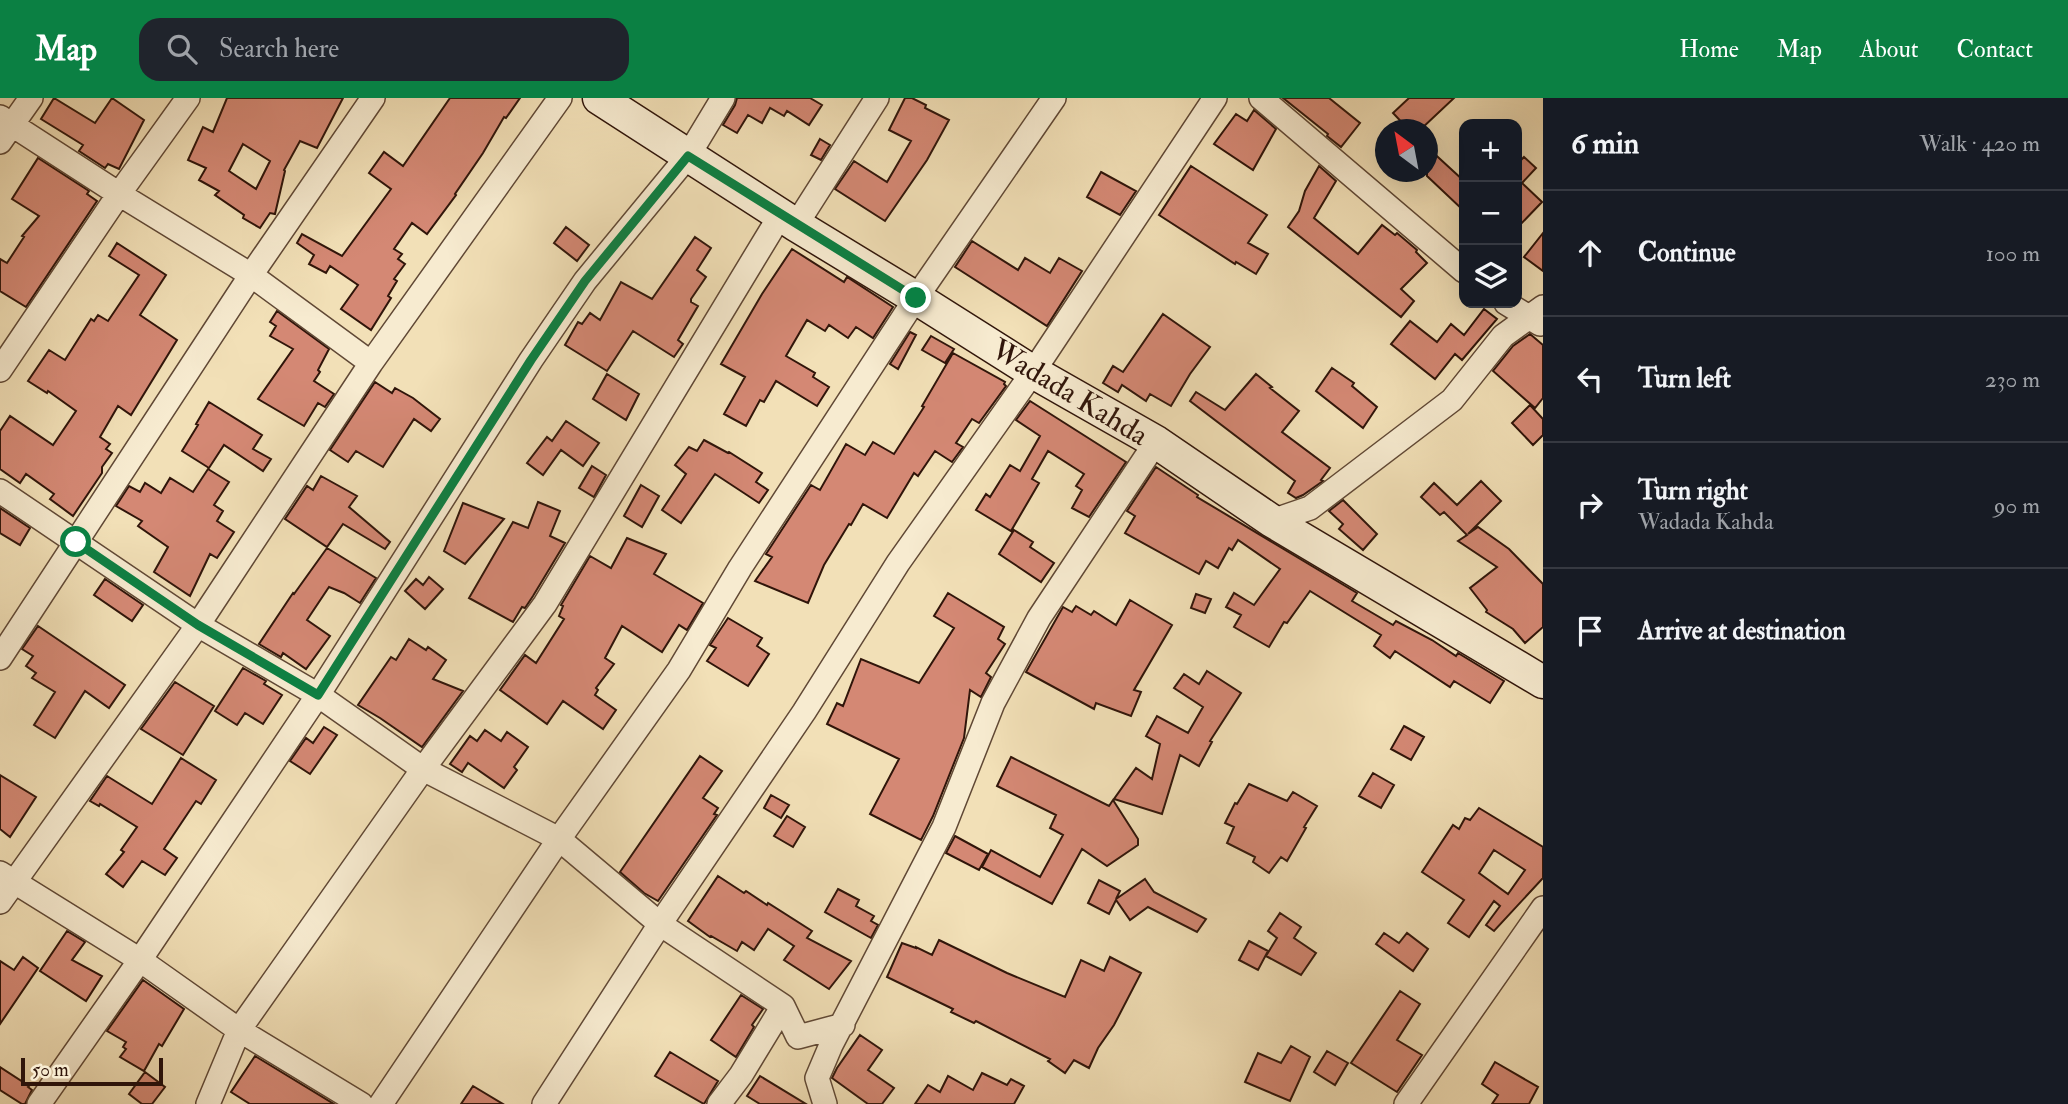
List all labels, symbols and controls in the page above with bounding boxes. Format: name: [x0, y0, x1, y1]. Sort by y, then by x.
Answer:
search box: [139, 18, 629, 81]
text: Map: [35, 29, 97, 70]
icon: search: [163, 30, 201, 68]
text: Search here: [219, 33, 339, 65]
text: Home: [1679, 34, 1739, 65]
text: Map: [1777, 34, 1822, 65]
text: About: [1860, 34, 1919, 65]
text: Contact: [1957, 34, 2033, 65]
north arrow: [1375, 119, 1438, 182]
map controls: [1459, 119, 1522, 308]
button: +: [1459, 119, 1522, 182]
text: 6 min: [1571, 125, 1639, 162]
text: Walk · 420 m: [1920, 129, 2040, 158]
button: −: [1459, 182, 1522, 245]
icon: ahead: [1571, 234, 1609, 272]
text: Continue: [1638, 237, 1736, 269]
text: 100 m: [1986, 239, 2040, 268]
button: layers: [1459, 245, 1522, 308]
route end: [900, 282, 931, 313]
street label: Wadada Kahda: [984, 331, 1156, 454]
icon: left: [1571, 360, 1609, 398]
text: Turn left: [1638, 363, 1731, 395]
text: 230 m: [1985, 365, 2040, 394]
text: Turn right: [1638, 475, 1748, 507]
icon: right: [1571, 486, 1609, 524]
text: 90 m: [1994, 491, 2040, 520]
text: Wadada Kahda: [1638, 507, 1774, 536]
route start: [60, 526, 91, 557]
icon: arrive: [1571, 612, 1609, 650]
text: Arrive at destination: [1638, 615, 1846, 647]
scale bar: [21, 1055, 163, 1087]
text: 50 m: [32, 1058, 69, 1082]

